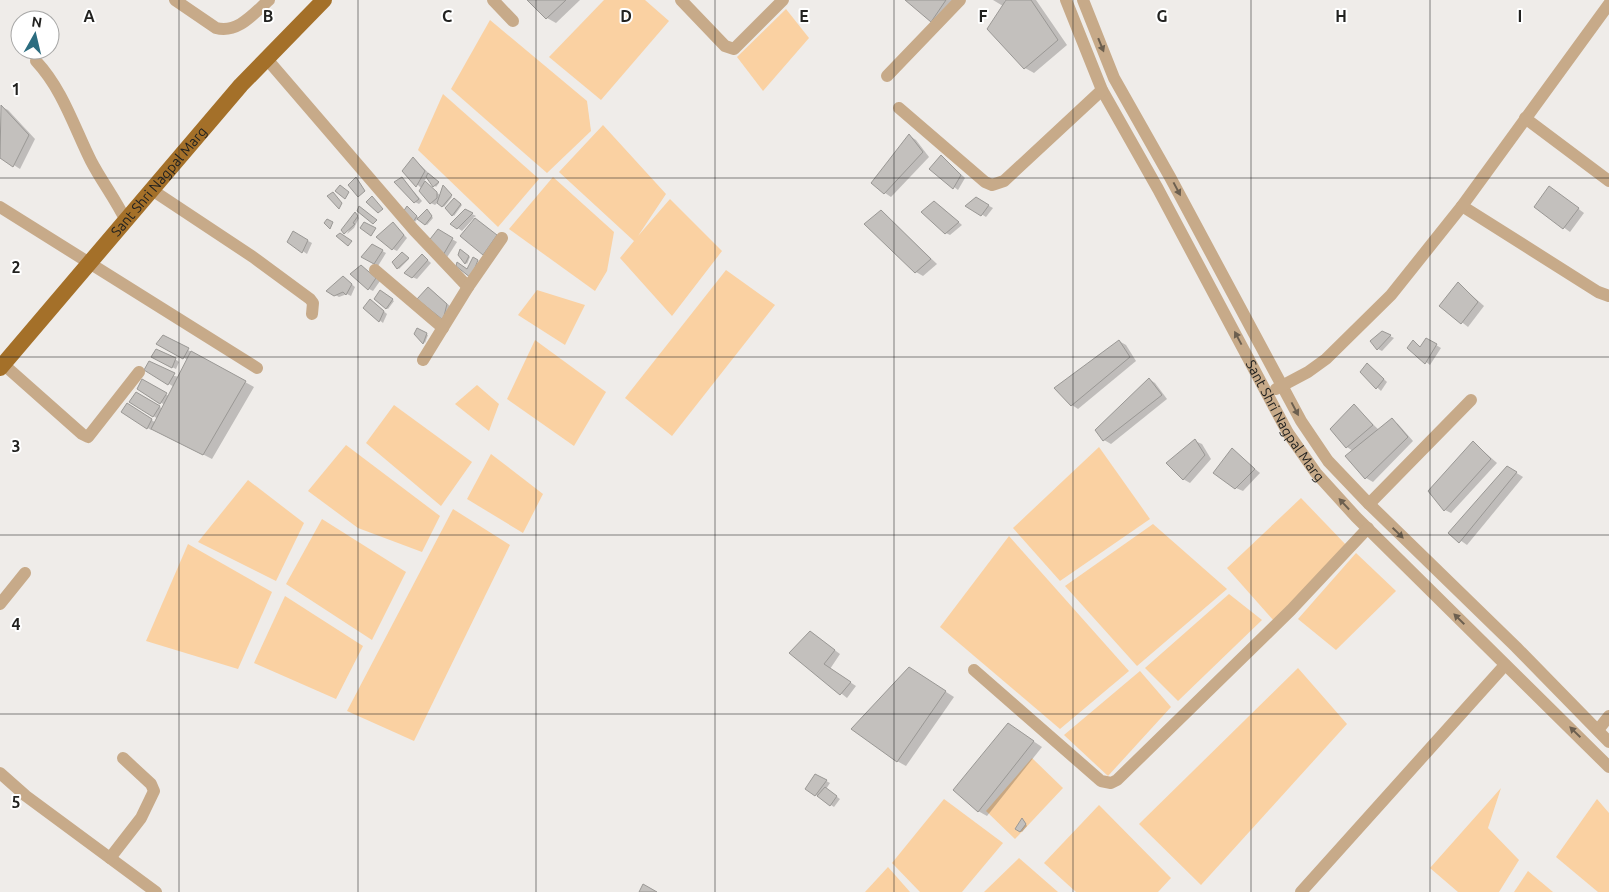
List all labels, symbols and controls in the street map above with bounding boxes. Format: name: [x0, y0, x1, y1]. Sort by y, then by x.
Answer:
text: A: [83, 7, 95, 25]
text: B: [263, 7, 273, 25]
text: C: [442, 7, 452, 25]
text: D: [620, 7, 632, 25]
text: E: [799, 7, 809, 25]
text: F: [979, 7, 988, 25]
text: G: [1156, 7, 1168, 25]
text: H: [1335, 7, 1347, 25]
text: I: [1518, 7, 1522, 25]
north arrow: [10, 10, 60, 60]
text: N: [31, 13, 43, 31]
one-way arrow: [1097, 38, 1105, 53]
text: 1: [11, 80, 21, 98]
street label: Sant Shri Nagpal Marg: [108, 123, 210, 240]
one-way arrow: [1173, 181, 1181, 196]
text: 2: [11, 258, 21, 276]
one-way arrow: [1234, 331, 1242, 346]
street label: Sant Shri Nagpal Marg: [1243, 357, 1328, 485]
one-way arrow: [1291, 402, 1299, 416]
text: 3: [11, 437, 21, 455]
one-way arrow: [1338, 498, 1350, 510]
one-way arrow: [1392, 527, 1404, 539]
one-way arrow: [1453, 613, 1465, 625]
text: 4: [11, 615, 21, 633]
one-way arrow: [1569, 726, 1581, 738]
text: 5: [11, 793, 21, 811]

